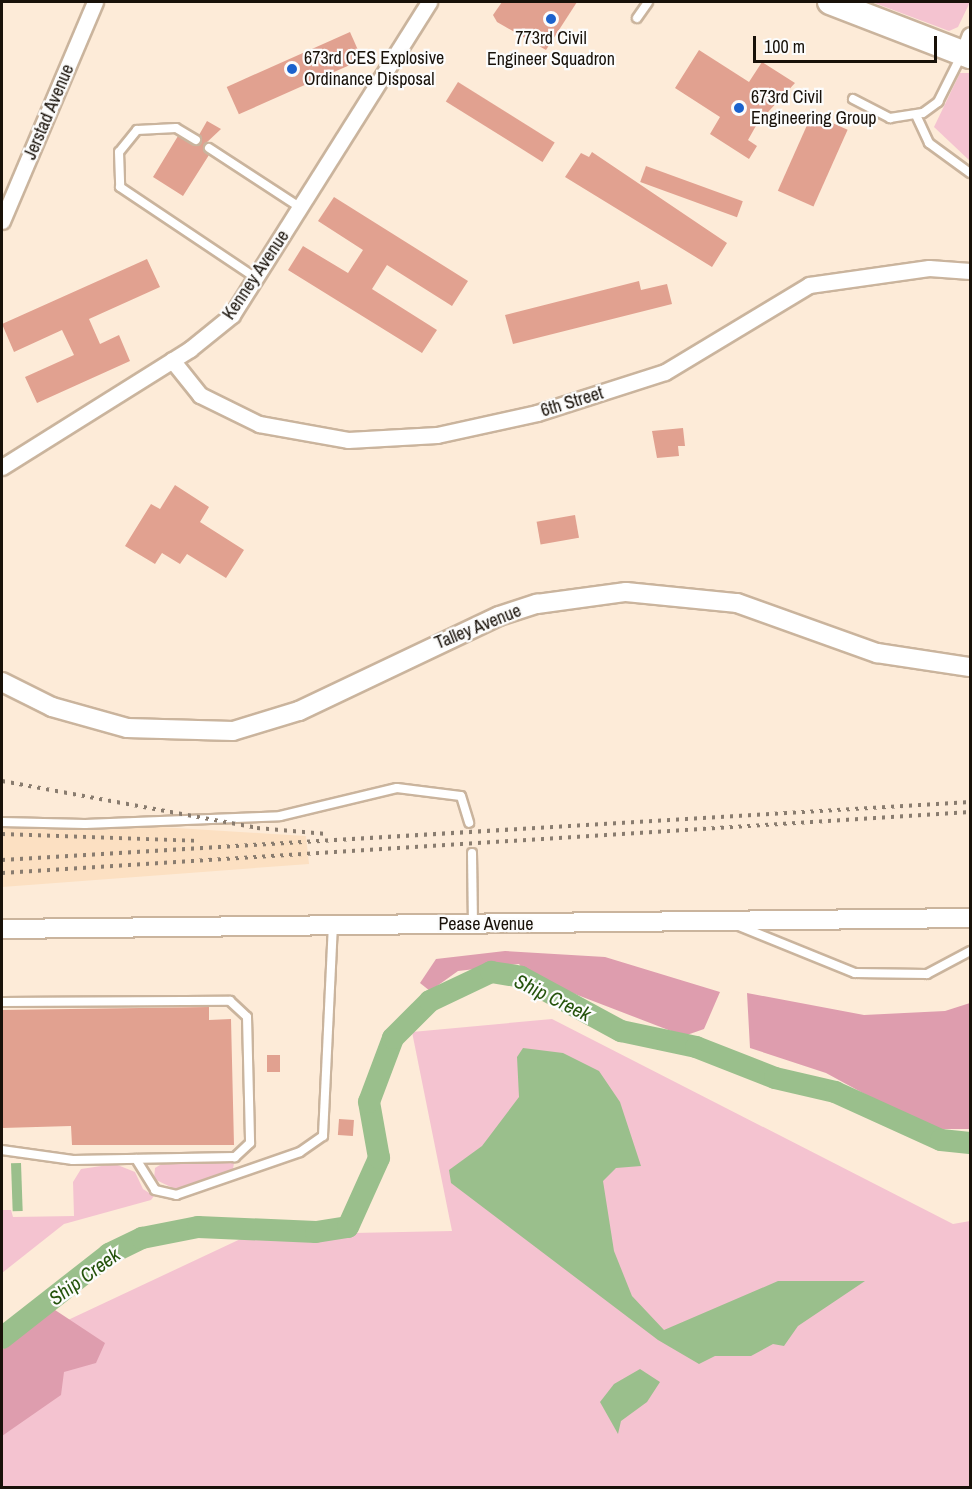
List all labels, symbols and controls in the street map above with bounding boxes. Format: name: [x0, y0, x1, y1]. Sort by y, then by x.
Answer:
marker: 773rd Civil Engineer Squadron: [544, 12, 558, 26]
scale bar: [756, 24, 940, 62]
place label: 773rd Civil Engineer Squadron: [487, 28, 615, 70]
text: 100 m: [764, 34, 805, 59]
place label: 673rd CES Explosive Ordinance Disposal: [304, 48, 444, 90]
street label: Jerstad Avenue: [19, 61, 79, 163]
marker: 673rd CES Explosive Ordinance Disposal: [285, 62, 299, 76]
place label: 673rd Civil Engineering Group: [751, 87, 877, 130]
marker: 673rd Civil Engineering Group: [732, 101, 746, 115]
street label: Kenney Avenue: [218, 226, 294, 324]
street label: 6th Street: [538, 382, 606, 422]
street label: Talley Avenue: [431, 600, 525, 654]
street label: Pease Avenue: [438, 913, 534, 935]
water label: Ship Creek: [511, 968, 595, 1026]
water label: Ship Creek: [44, 1242, 124, 1310]

